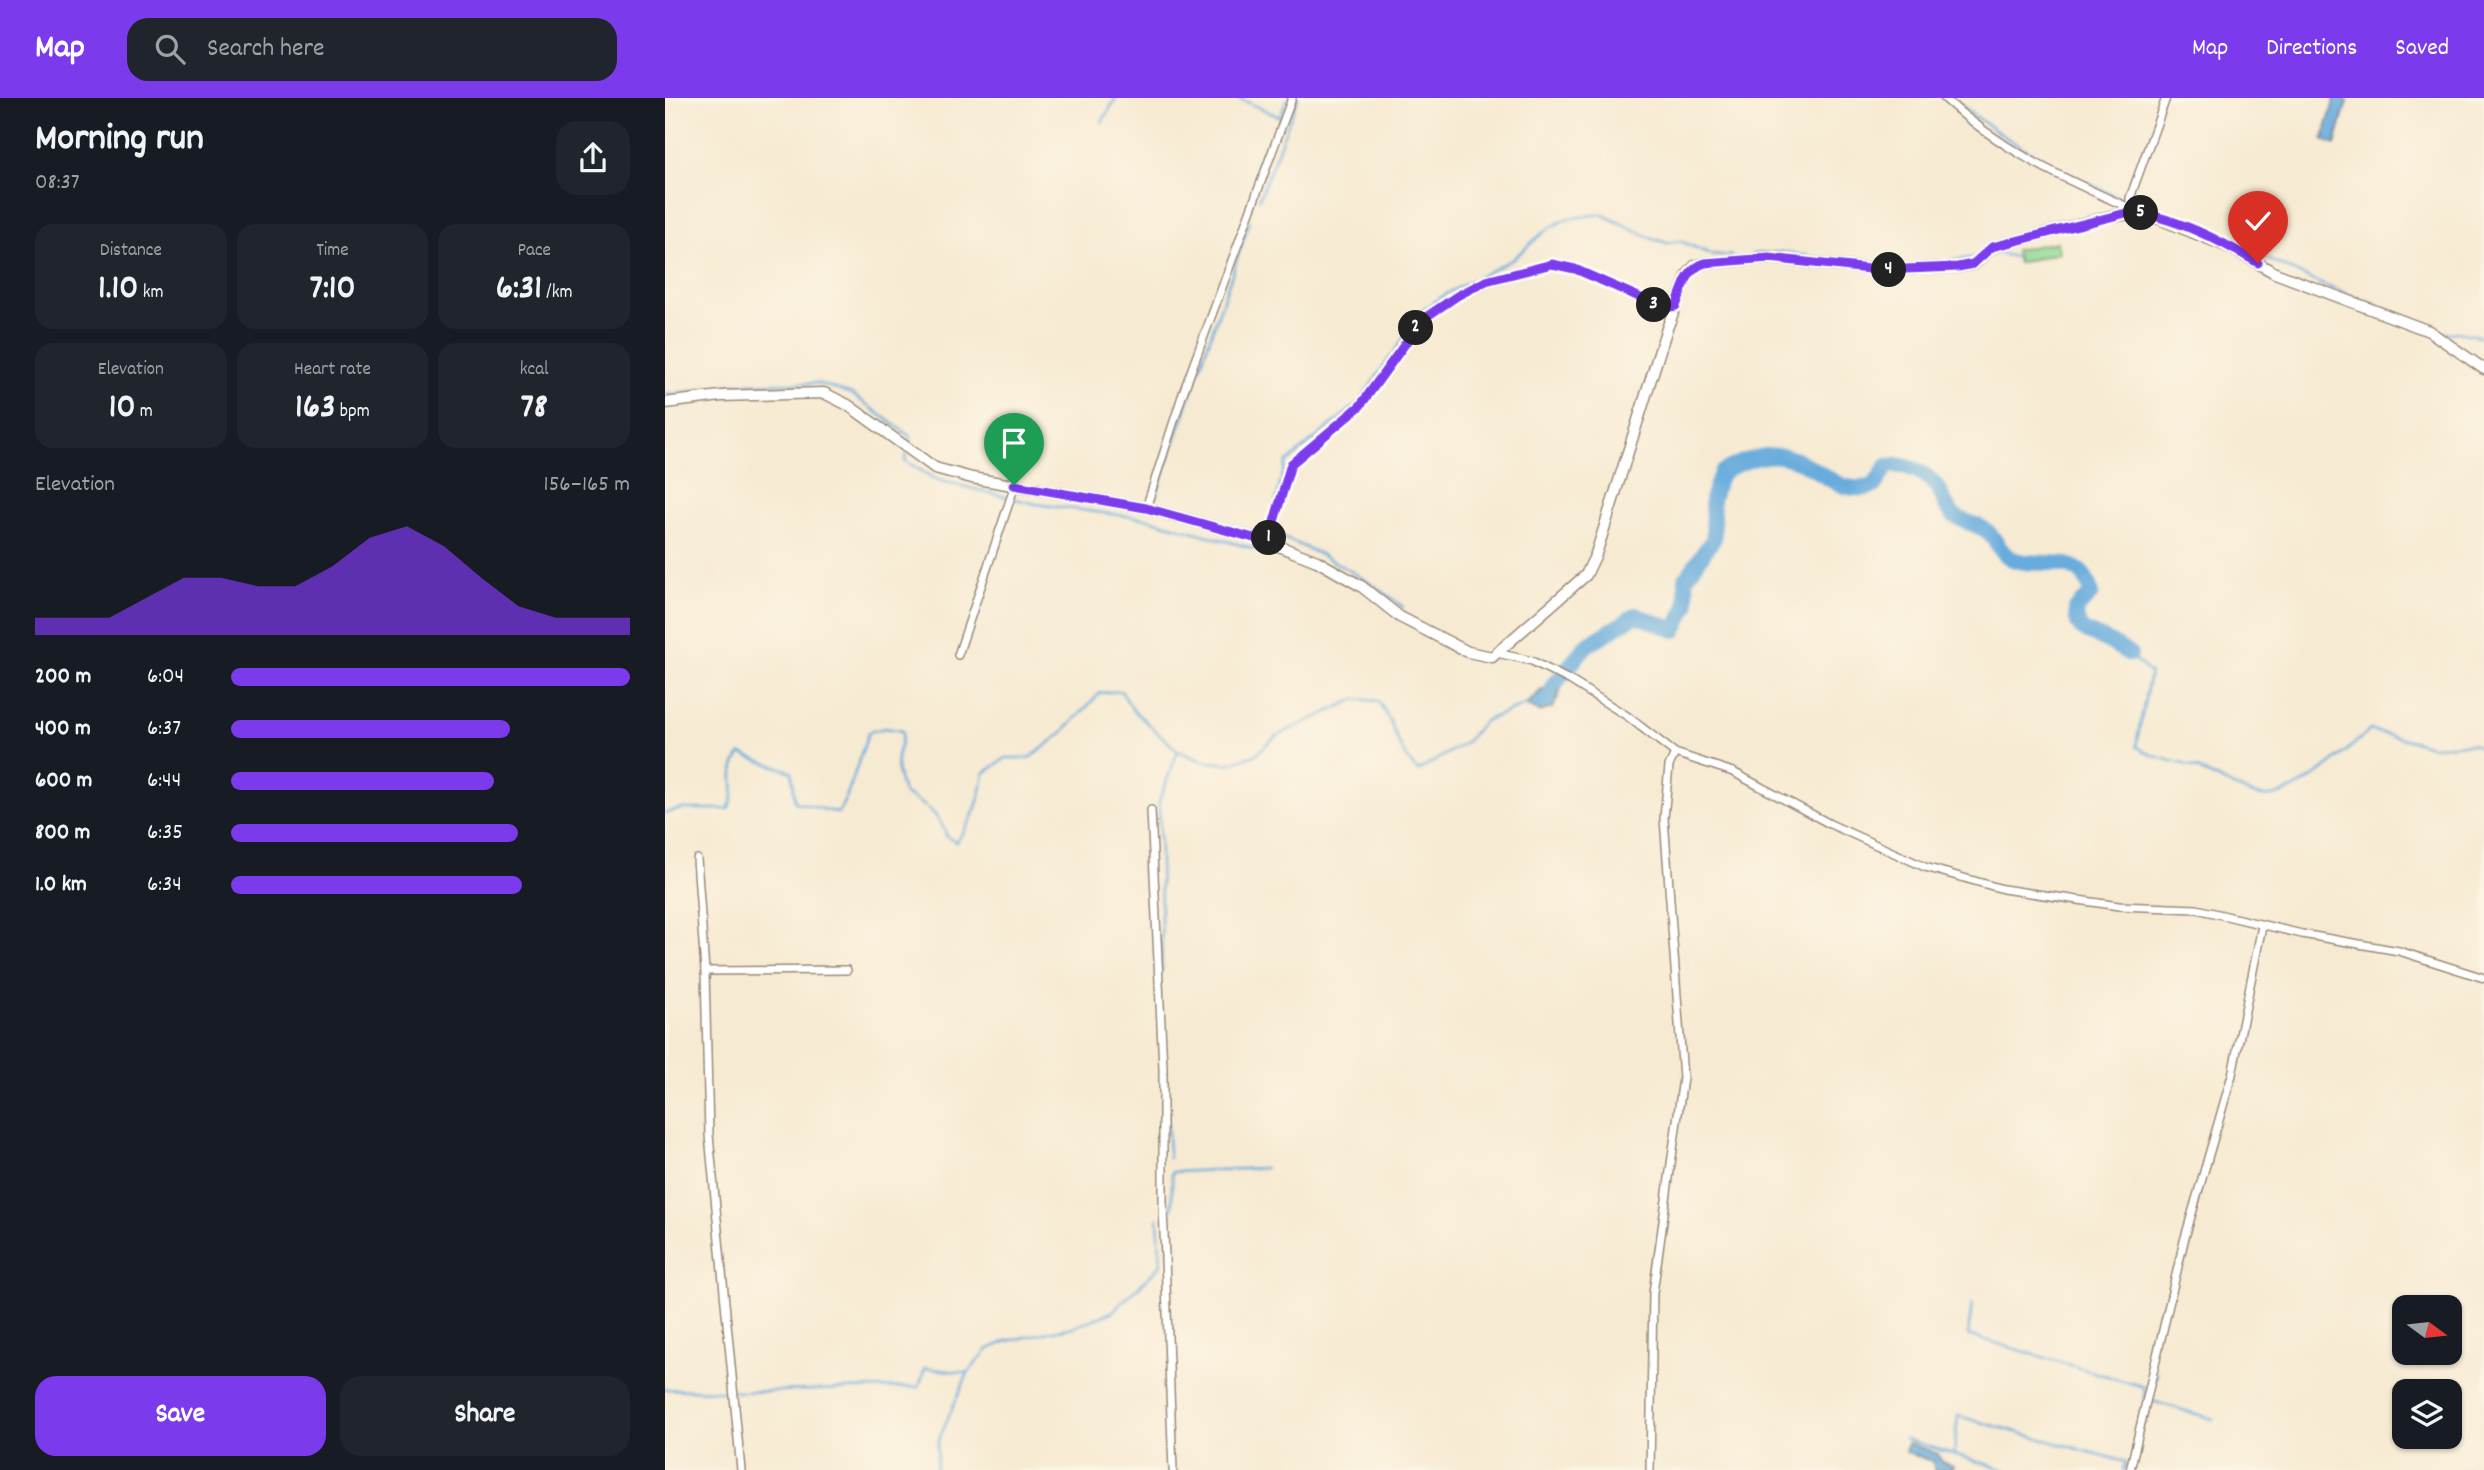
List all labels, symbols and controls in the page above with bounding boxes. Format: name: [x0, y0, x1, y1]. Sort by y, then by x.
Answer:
search box: [127, 18, 617, 81]
text: Map: [35, 26, 85, 73]
icon: search: [151, 30, 189, 68]
text: Search here: [207, 31, 325, 68]
text: Map: [2192, 32, 2228, 66]
text: Directions: [2266, 32, 2357, 66]
text: Saved: [2395, 32, 2449, 66]
text: Morning run: [35, 113, 204, 168]
button: share: [556, 121, 630, 195]
text: 08:37: [35, 167, 80, 200]
pin: [2228, 191, 2288, 263]
pin: 5: [2123, 195, 2159, 230]
text: 5: [2136, 199, 2145, 226]
icon: check: [2239, 202, 2277, 240]
text: Distance: [100, 238, 162, 265]
text: Time: [316, 238, 349, 265]
text: Pace: [517, 238, 551, 265]
pin: 4: [1871, 252, 1907, 288]
text: 4: [1885, 256, 1892, 283]
text: 1.10: [98, 265, 138, 315]
text: 7:10: [310, 265, 355, 315]
text: 6:31: [496, 265, 542, 315]
text: km: [138, 280, 164, 307]
text: /km: [542, 280, 573, 307]
pin: 3: [1637, 288, 1671, 322]
text: 3: [1649, 291, 1658, 318]
pin: 2: [1399, 310, 1433, 345]
text: 2: [1411, 314, 1420, 341]
text: Elevation: [98, 357, 164, 384]
text: Heart rate: [294, 357, 371, 384]
text: kcal: [520, 357, 549, 384]
text: 10: [109, 384, 136, 434]
text: 163: [295, 384, 335, 434]
text: 78: [520, 384, 548, 434]
text: m: [136, 399, 153, 426]
text: bpm: [335, 399, 370, 426]
pin: [984, 413, 1044, 485]
icon: arrive: [995, 424, 1033, 462]
text: Elevation: [35, 469, 115, 502]
text: 156–165 m: [544, 469, 630, 502]
pin: 1: [1251, 520, 1287, 556]
text: 1: [1266, 524, 1271, 551]
text: 200 m: [35, 661, 91, 694]
text: 6:04: [147, 661, 184, 694]
text: 400 m: [35, 713, 91, 746]
text: 6:37: [147, 713, 181, 746]
text: 600 m: [35, 765, 92, 798]
text: 6:44: [147, 765, 181, 798]
text: 800 m: [35, 817, 90, 850]
text: 6:35: [147, 817, 183, 850]
text: 1.0 km: [35, 869, 87, 902]
text: 6:34: [147, 869, 182, 902]
north arrow: [2392, 1295, 2462, 1365]
map controls: [2392, 1295, 2462, 1449]
button: Save: [35, 1376, 326, 1456]
button: Share: [340, 1376, 630, 1456]
button: layers: [2392, 1379, 2462, 1449]

